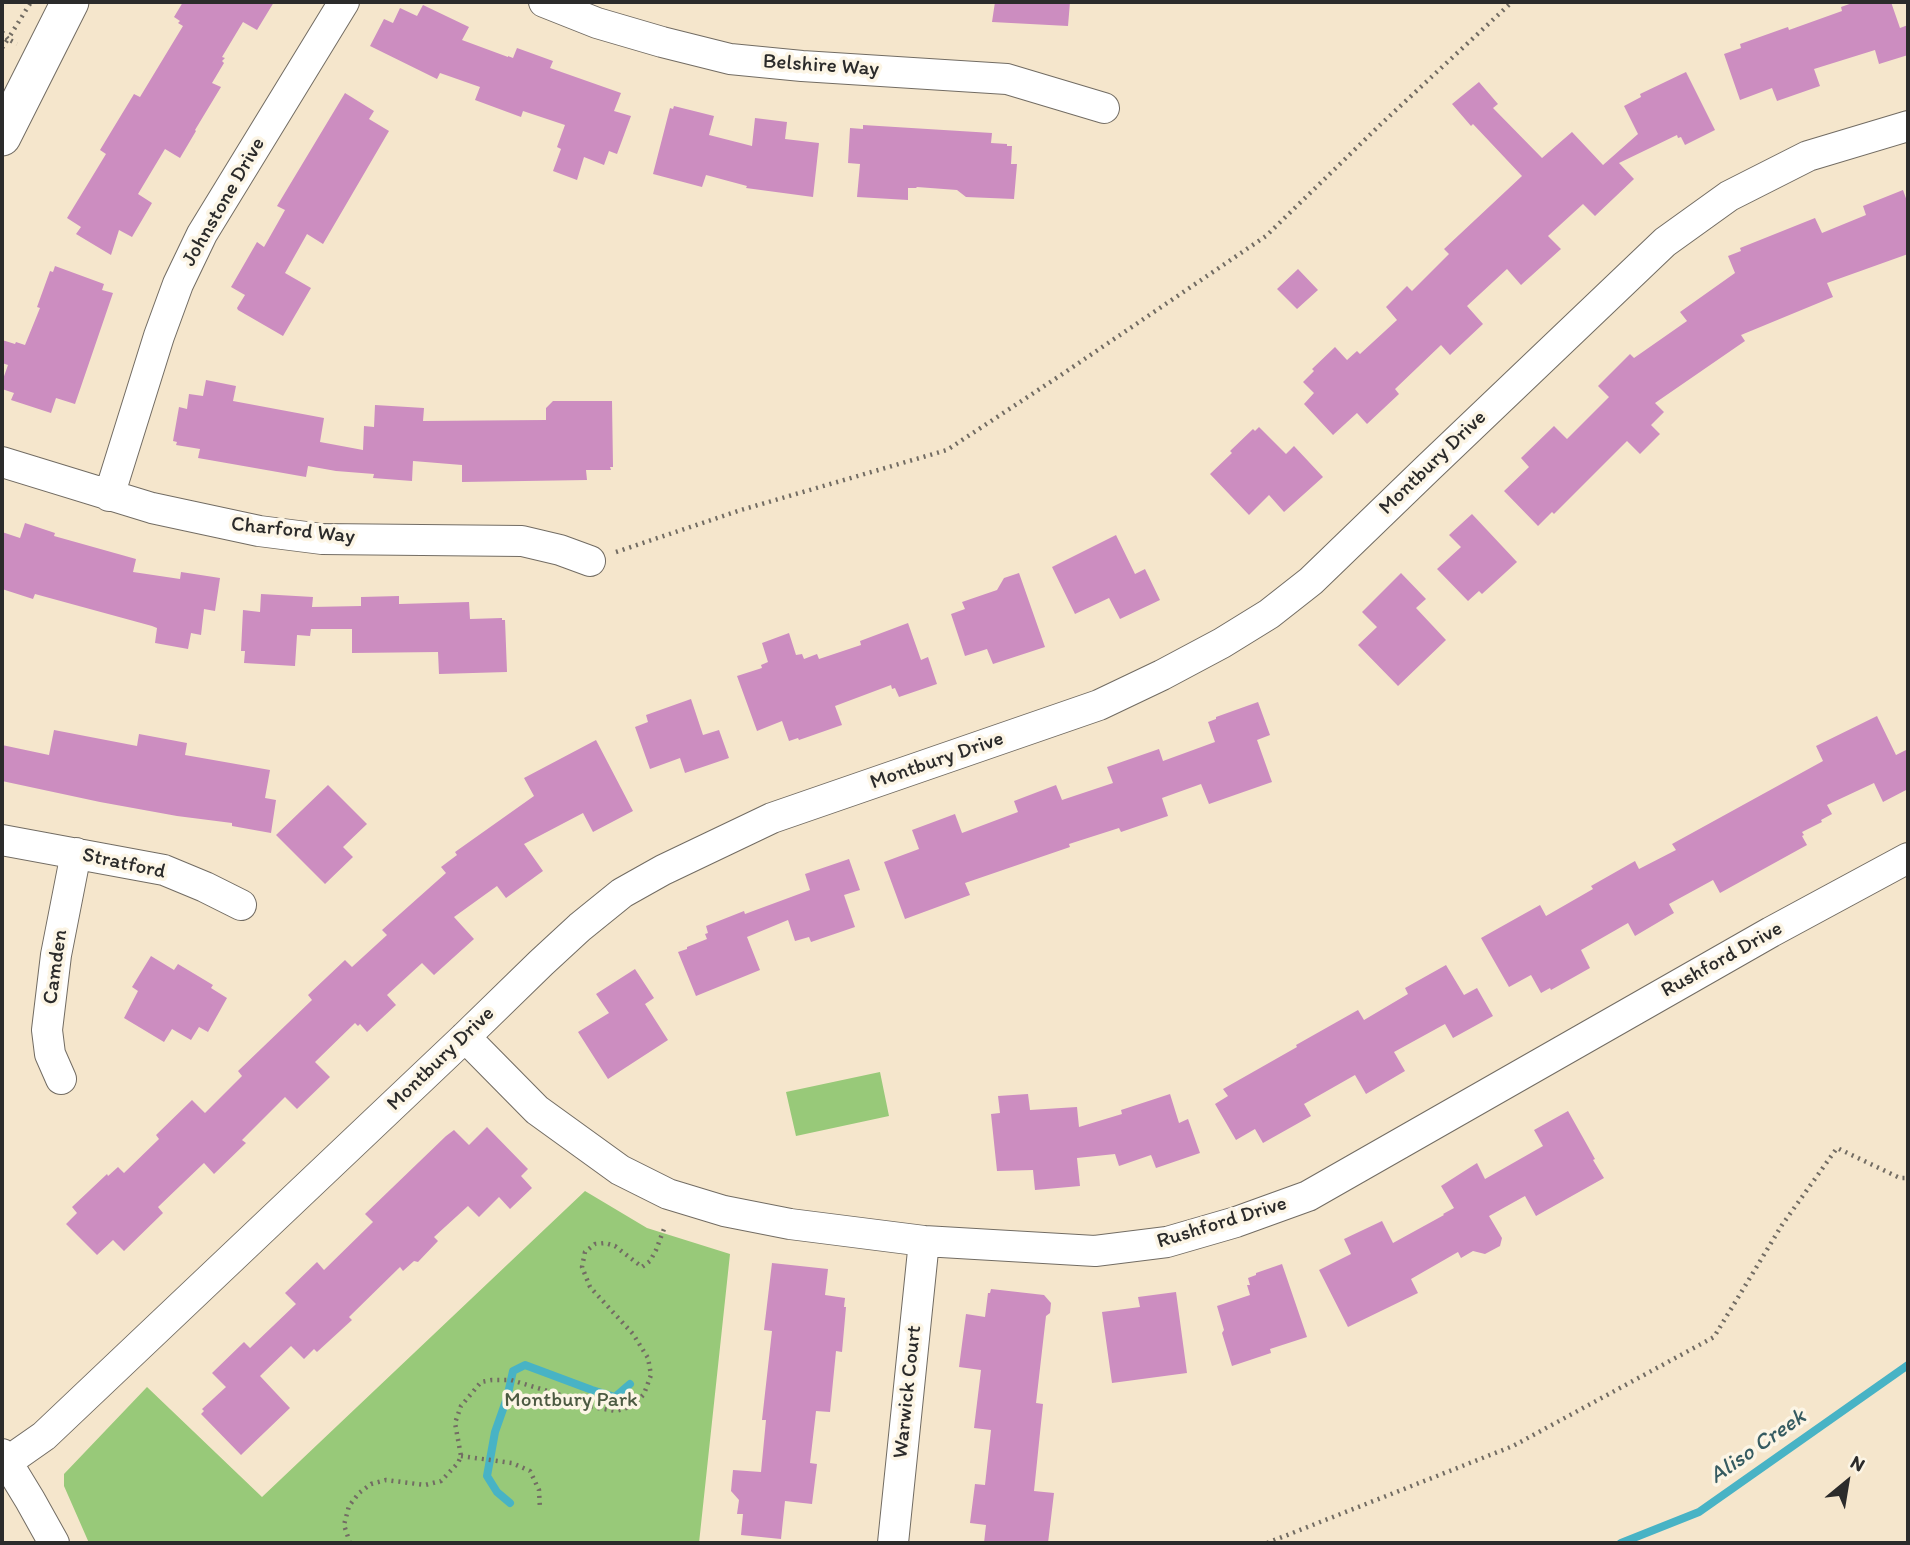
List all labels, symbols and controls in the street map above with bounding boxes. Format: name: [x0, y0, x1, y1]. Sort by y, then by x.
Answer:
street label: Belshire Way: [762, 49, 880, 83]
street label: Johnstone Drive: [177, 133, 271, 271]
street label: Montbury Drive: [1374, 405, 1492, 521]
street label: Charford Way: [230, 512, 356, 550]
street label: Montbury Drive: [867, 726, 1007, 796]
street label: Stratford: [80, 843, 168, 885]
street label: Rushford Drive: [1657, 916, 1787, 1004]
street label: Camden: [38, 928, 74, 1006]
street label: Montbury Drive: [382, 1001, 500, 1117]
street label: Rushford Drive: [1154, 1191, 1290, 1255]
street label: Warwick Court: [888, 1324, 928, 1460]
park label: Montbury Park: [504, 1388, 638, 1414]
water label: Aliso Creek: [1704, 1404, 1812, 1490]
north arrow: [1812, 1447, 1882, 1517]
text: N: [1846, 1450, 1869, 1477]

